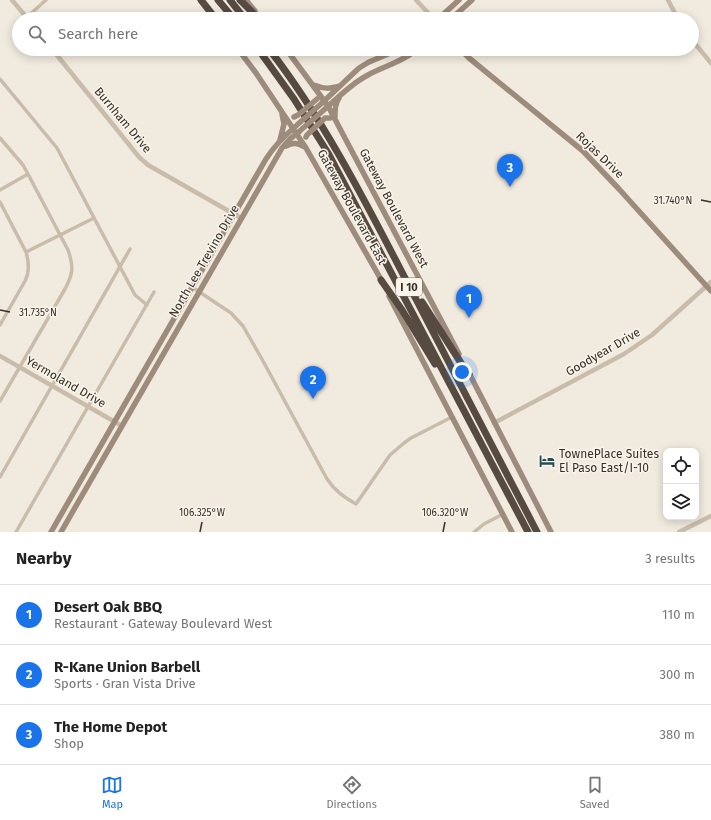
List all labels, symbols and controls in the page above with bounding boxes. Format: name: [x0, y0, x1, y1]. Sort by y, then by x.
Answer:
search box: [12, 12, 699, 56]
icon: search: [26, 23, 48, 45]
text: Search here: [58, 25, 138, 43]
street label: Burnham Drive: [92, 84, 154, 156]
street label: Rojas Drive: [573, 129, 627, 181]
street label: Gateway Boulevard West: [357, 146, 432, 271]
street label: Gateway Boulevard East: [315, 147, 390, 268]
pin: 3: [497, 154, 523, 187]
text: 31.740°N: [654, 195, 692, 207]
street label: North Lee Trevino Drive: [166, 202, 242, 320]
road number: I 10: [396, 278, 422, 296]
pin: 1: [456, 285, 482, 318]
text: 31.735°N: [19, 307, 57, 319]
street label: Goodyear Drive: [563, 325, 643, 379]
street label: Yermoland Drive: [24, 353, 108, 411]
your location: [452, 362, 472, 382]
pin: 2: [300, 366, 326, 399]
place label: TownePlace Suites El Paso East/I-10: [559, 447, 659, 475]
map controls: [663, 448, 699, 520]
button: locate: [663, 448, 699, 484]
hotel icon: TownePlace Suites El Paso East/I-10: [538, 452, 556, 470]
button: layers: [663, 484, 699, 520]
text: 106.325°W: [179, 507, 226, 519]
text: 106.320°W: [422, 507, 469, 519]
text: Nearby: [16, 548, 71, 569]
text: 3 results: [645, 551, 695, 566]
text: Desert Oak BBQ: [54, 598, 162, 616]
text: 1: [26, 607, 32, 622]
text: 110 m: [662, 607, 695, 622]
text: Restaurant · Gateway Boulevard West: [54, 616, 272, 631]
text: R-Kane Union Barbell: [54, 658, 200, 676]
text: 2: [26, 667, 32, 682]
text: 300 m: [659, 667, 695, 682]
text: Sports · Gran Vista Drive: [54, 676, 196, 691]
text: The Home Depot: [54, 718, 167, 736]
text: 3: [26, 727, 32, 742]
text: 380 m: [660, 727, 695, 742]
text: Shop: [54, 736, 84, 751]
tab: Map: [101, 774, 123, 811]
tab: Directions: [326, 774, 377, 811]
tab: Saved: [580, 774, 610, 811]

